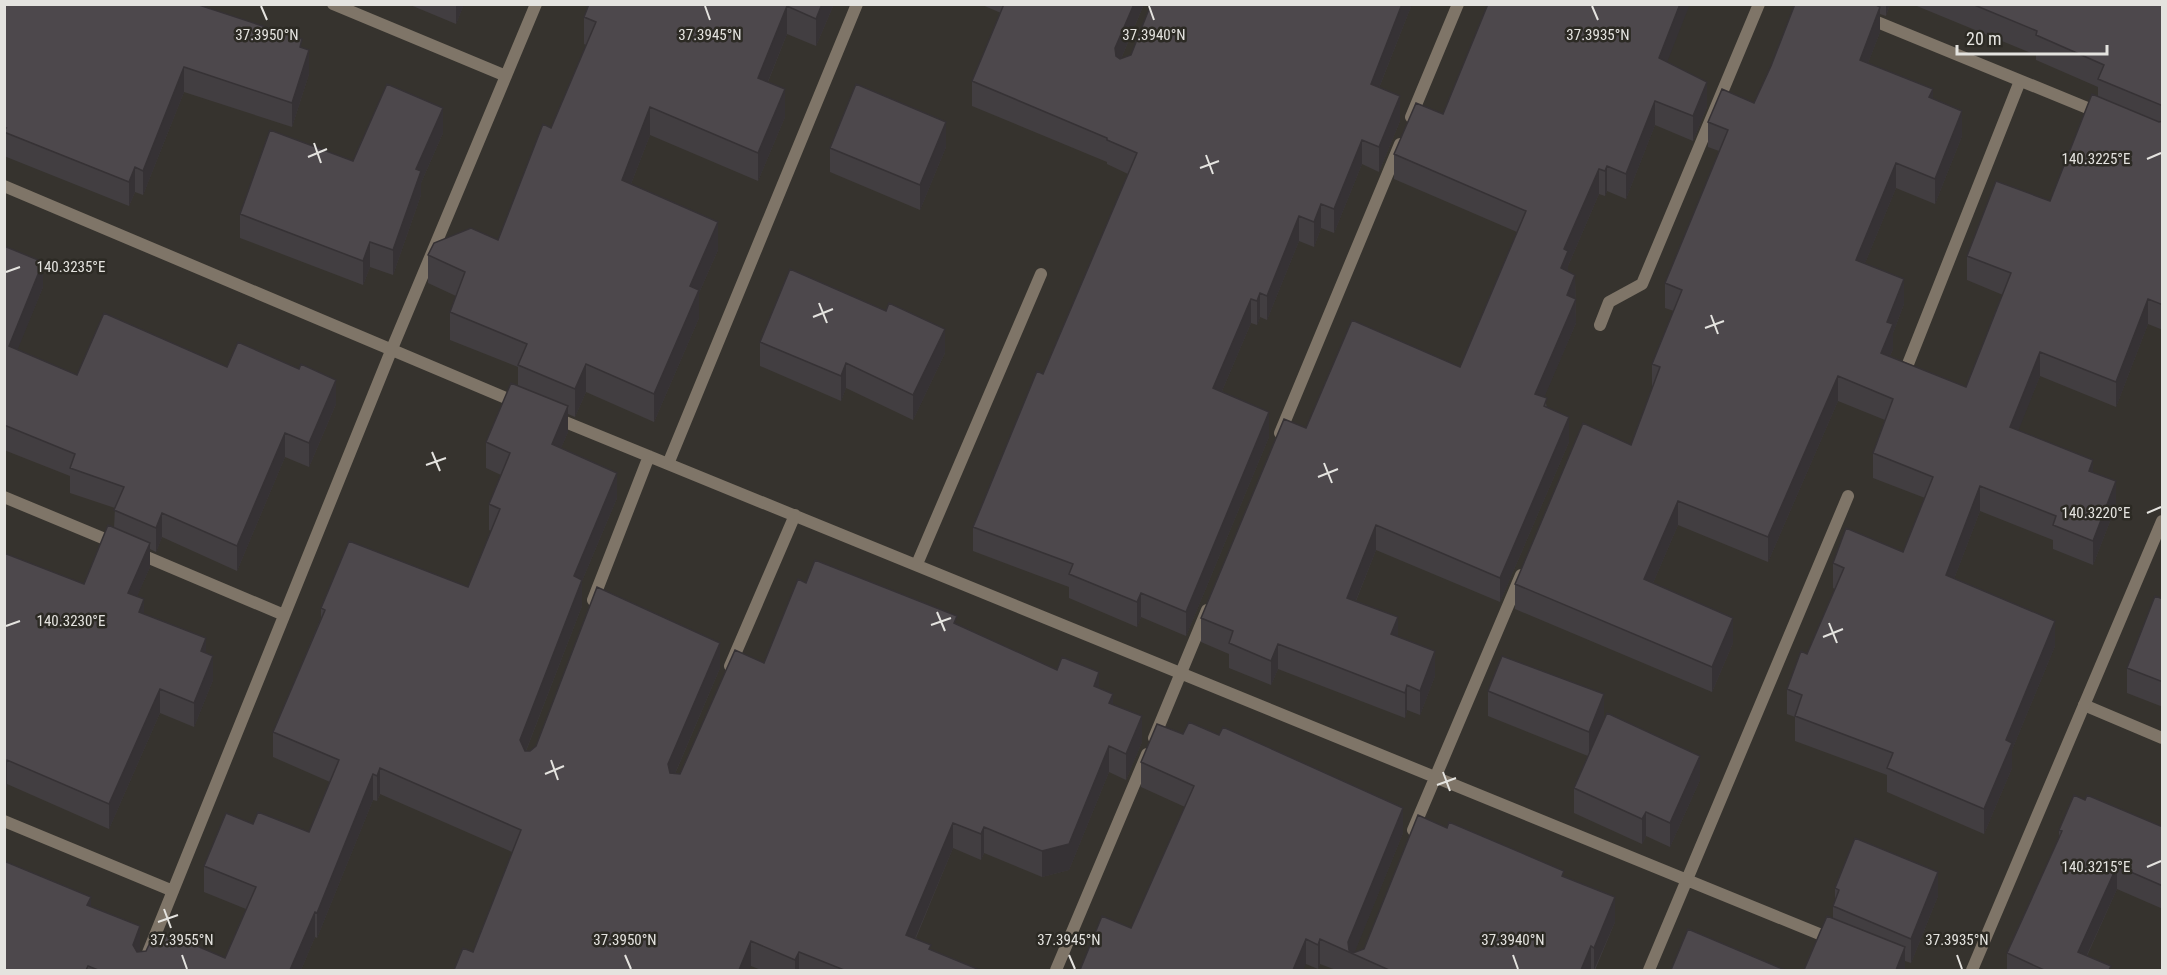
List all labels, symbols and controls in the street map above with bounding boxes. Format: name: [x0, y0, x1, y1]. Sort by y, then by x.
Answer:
scale bar: [1957, 18, 2107, 56]
text: 37.3950°N: [235, 26, 299, 44]
text: 37.3945°N: [678, 26, 742, 44]
text: 37.3940°N: [1122, 26, 1186, 44]
text: 37.3935°N: [1566, 26, 1630, 44]
text: 20 m: [1966, 28, 2001, 49]
text: 140.3225°E: [2062, 150, 2130, 168]
text: 140.3235°E: [37, 258, 105, 276]
text: 140.3220°E: [2062, 504, 2130, 522]
text: 140.3230°E: [37, 612, 105, 630]
text: 140.3215°E: [2062, 858, 2130, 876]
text: 37.3955°N: [150, 931, 214, 949]
text: 37.3950°N: [593, 931, 657, 949]
text: 37.3945°N: [1037, 931, 1101, 949]
text: 37.3940°N: [1481, 931, 1545, 949]
text: 37.3935°N: [1925, 931, 1989, 949]

